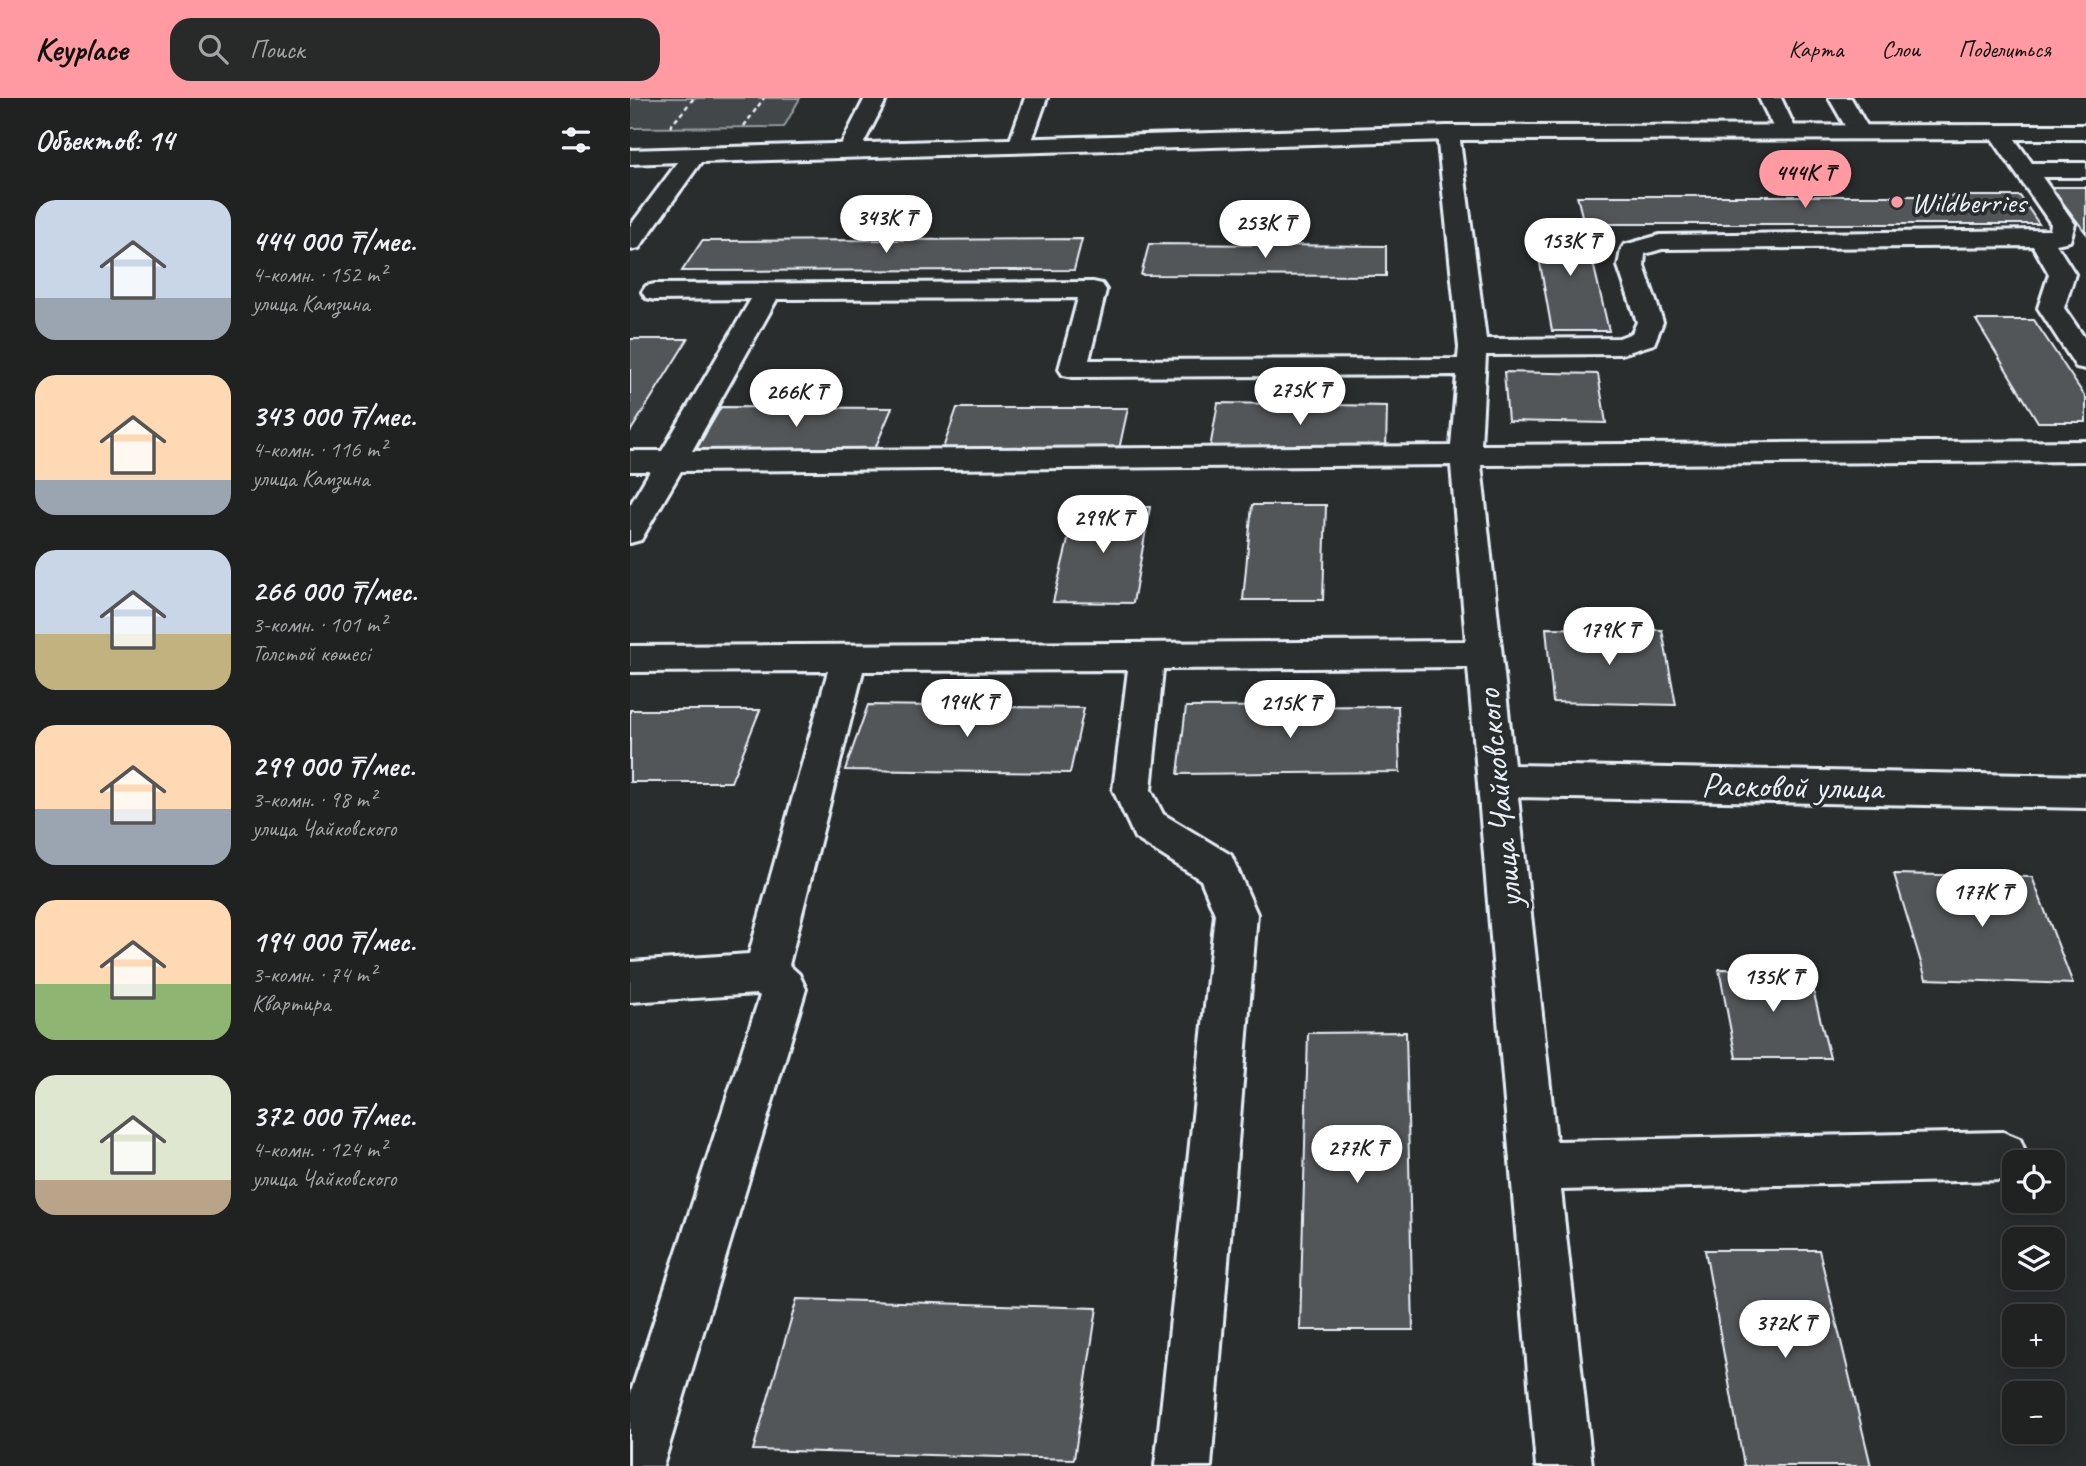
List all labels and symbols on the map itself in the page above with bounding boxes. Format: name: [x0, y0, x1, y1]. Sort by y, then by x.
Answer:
pin: 444K ₸: [1748, 150, 1862, 210]
place label: Wildberries: [1911, 183, 2029, 221]
marker: Wildberries: [1889, 194, 1905, 210]
pin: 343K ₸: [829, 195, 943, 255]
pin: 253K ₸: [1208, 200, 1322, 260]
pin: 153K ₸: [1513, 218, 1627, 278]
pin: 275K ₸: [1243, 368, 1357, 427]
pin: 266K ₸: [739, 370, 853, 429]
pin: 299K ₸: [1046, 496, 1160, 555]
pin: 179K ₸: [1552, 608, 1666, 667]
pin: 194K ₸: [910, 680, 1024, 739]
pin: 215K ₸: [1233, 680, 1347, 740]
street label: улица Чайковского: [1465, 686, 1533, 913]
street label: Расковой улица: [1701, 762, 1886, 810]
pin: 177K ₸: [1925, 870, 2039, 929]
pin: 135K ₸: [1716, 954, 1830, 1014]
pin: 277K ₸: [1300, 1126, 1414, 1185]
pin: 372K ₸: [1728, 1300, 1842, 1360]

